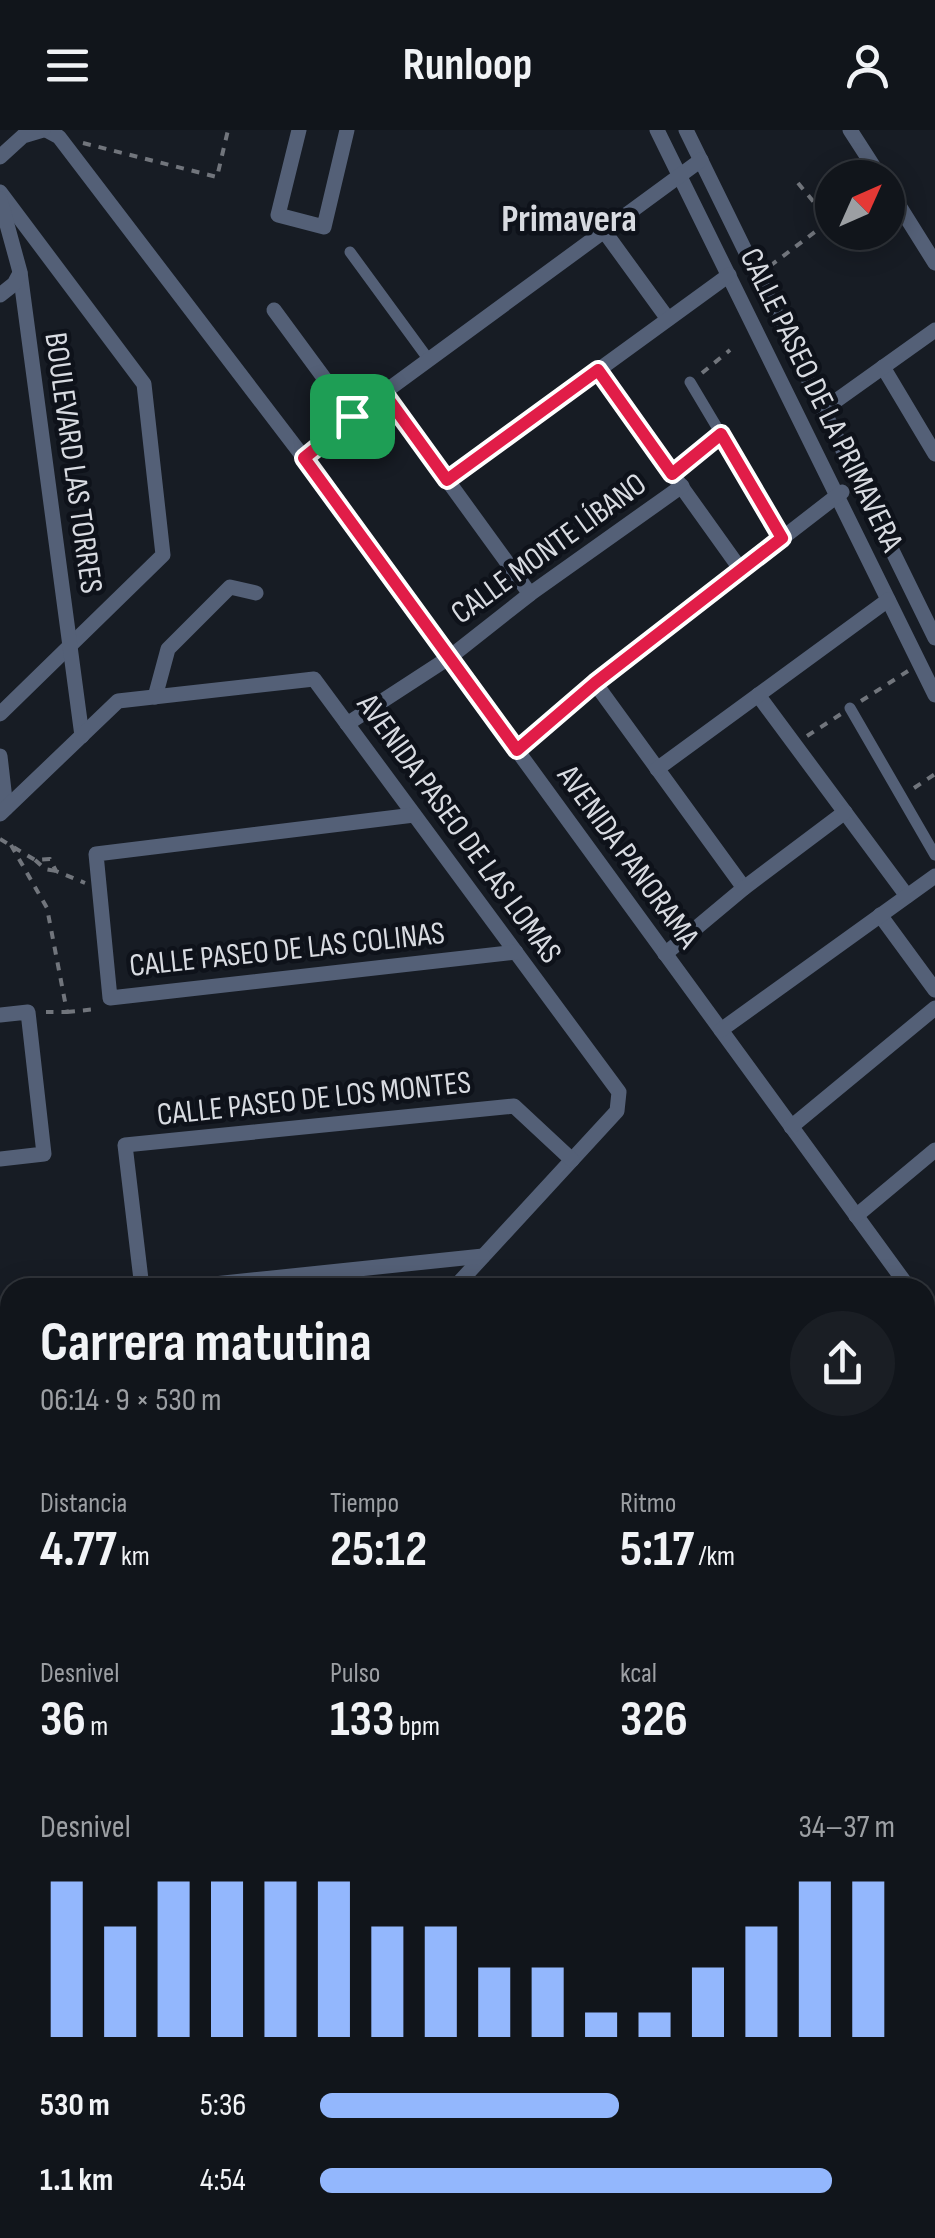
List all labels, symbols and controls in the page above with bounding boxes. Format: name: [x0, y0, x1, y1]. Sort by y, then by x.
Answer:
icon: menu: [40, 38, 95, 93]
text: Runloop: [403, 38, 532, 93]
icon: person: [840, 38, 895, 93]
north arrow: [815, 160, 905, 250]
map controls: [815, 160, 905, 250]
district label: Primavera: [501, 197, 637, 242]
street label: CALLE PASEO DE LA PRIMAVERA: [731, 242, 911, 558]
street label: BOULEVARD LAS TORRES: [35, 330, 111, 596]
pin: [310, 374, 395, 459]
icon: arrive: [325, 389, 380, 444]
street label: CALLE MONTE LÍBANO: [444, 465, 654, 633]
street label: AVENIDA PASEO DE LAS LOMAS: [348, 686, 570, 971]
street label: AVENIDA PANORAMA: [548, 757, 708, 956]
street label: CALLE PASEO DE LAS COLINAS: [127, 914, 447, 986]
street label: CALLE PASEO DE LOS MONTES: [155, 1063, 473, 1135]
text: Carrera matutina: [40, 1310, 372, 1377]
button: share: [790, 1311, 895, 1416]
text: 06:14 · 9 × 530 m: [40, 1381, 222, 1420]
text: Distancia: [40, 1487, 127, 1520]
text: Tiempo: [330, 1487, 399, 1520]
text: Ritmo: [620, 1487, 676, 1520]
text: 4.77: [40, 1520, 117, 1580]
text: 25:12: [330, 1520, 427, 1580]
text: 5:17: [620, 1520, 694, 1580]
text: km: [117, 1540, 150, 1573]
text: /km: [694, 1540, 735, 1573]
text: Desnivel: [40, 1657, 119, 1690]
text: Pulso: [330, 1657, 380, 1690]
text: kcal: [620, 1657, 657, 1690]
text: 36: [40, 1690, 86, 1750]
text: 133: [330, 1690, 394, 1750]
text: 326: [620, 1690, 688, 1750]
text: m: [86, 1710, 108, 1743]
text: bpm: [394, 1710, 440, 1743]
text: Desnivel: [40, 1808, 131, 1847]
text: 34–37 m: [798, 1808, 895, 1847]
text: 530 m: [40, 2086, 110, 2125]
text: 5:36: [200, 2086, 246, 2125]
text: 1.1 km: [40, 2161, 113, 2200]
text: 4:54: [200, 2161, 246, 2200]

